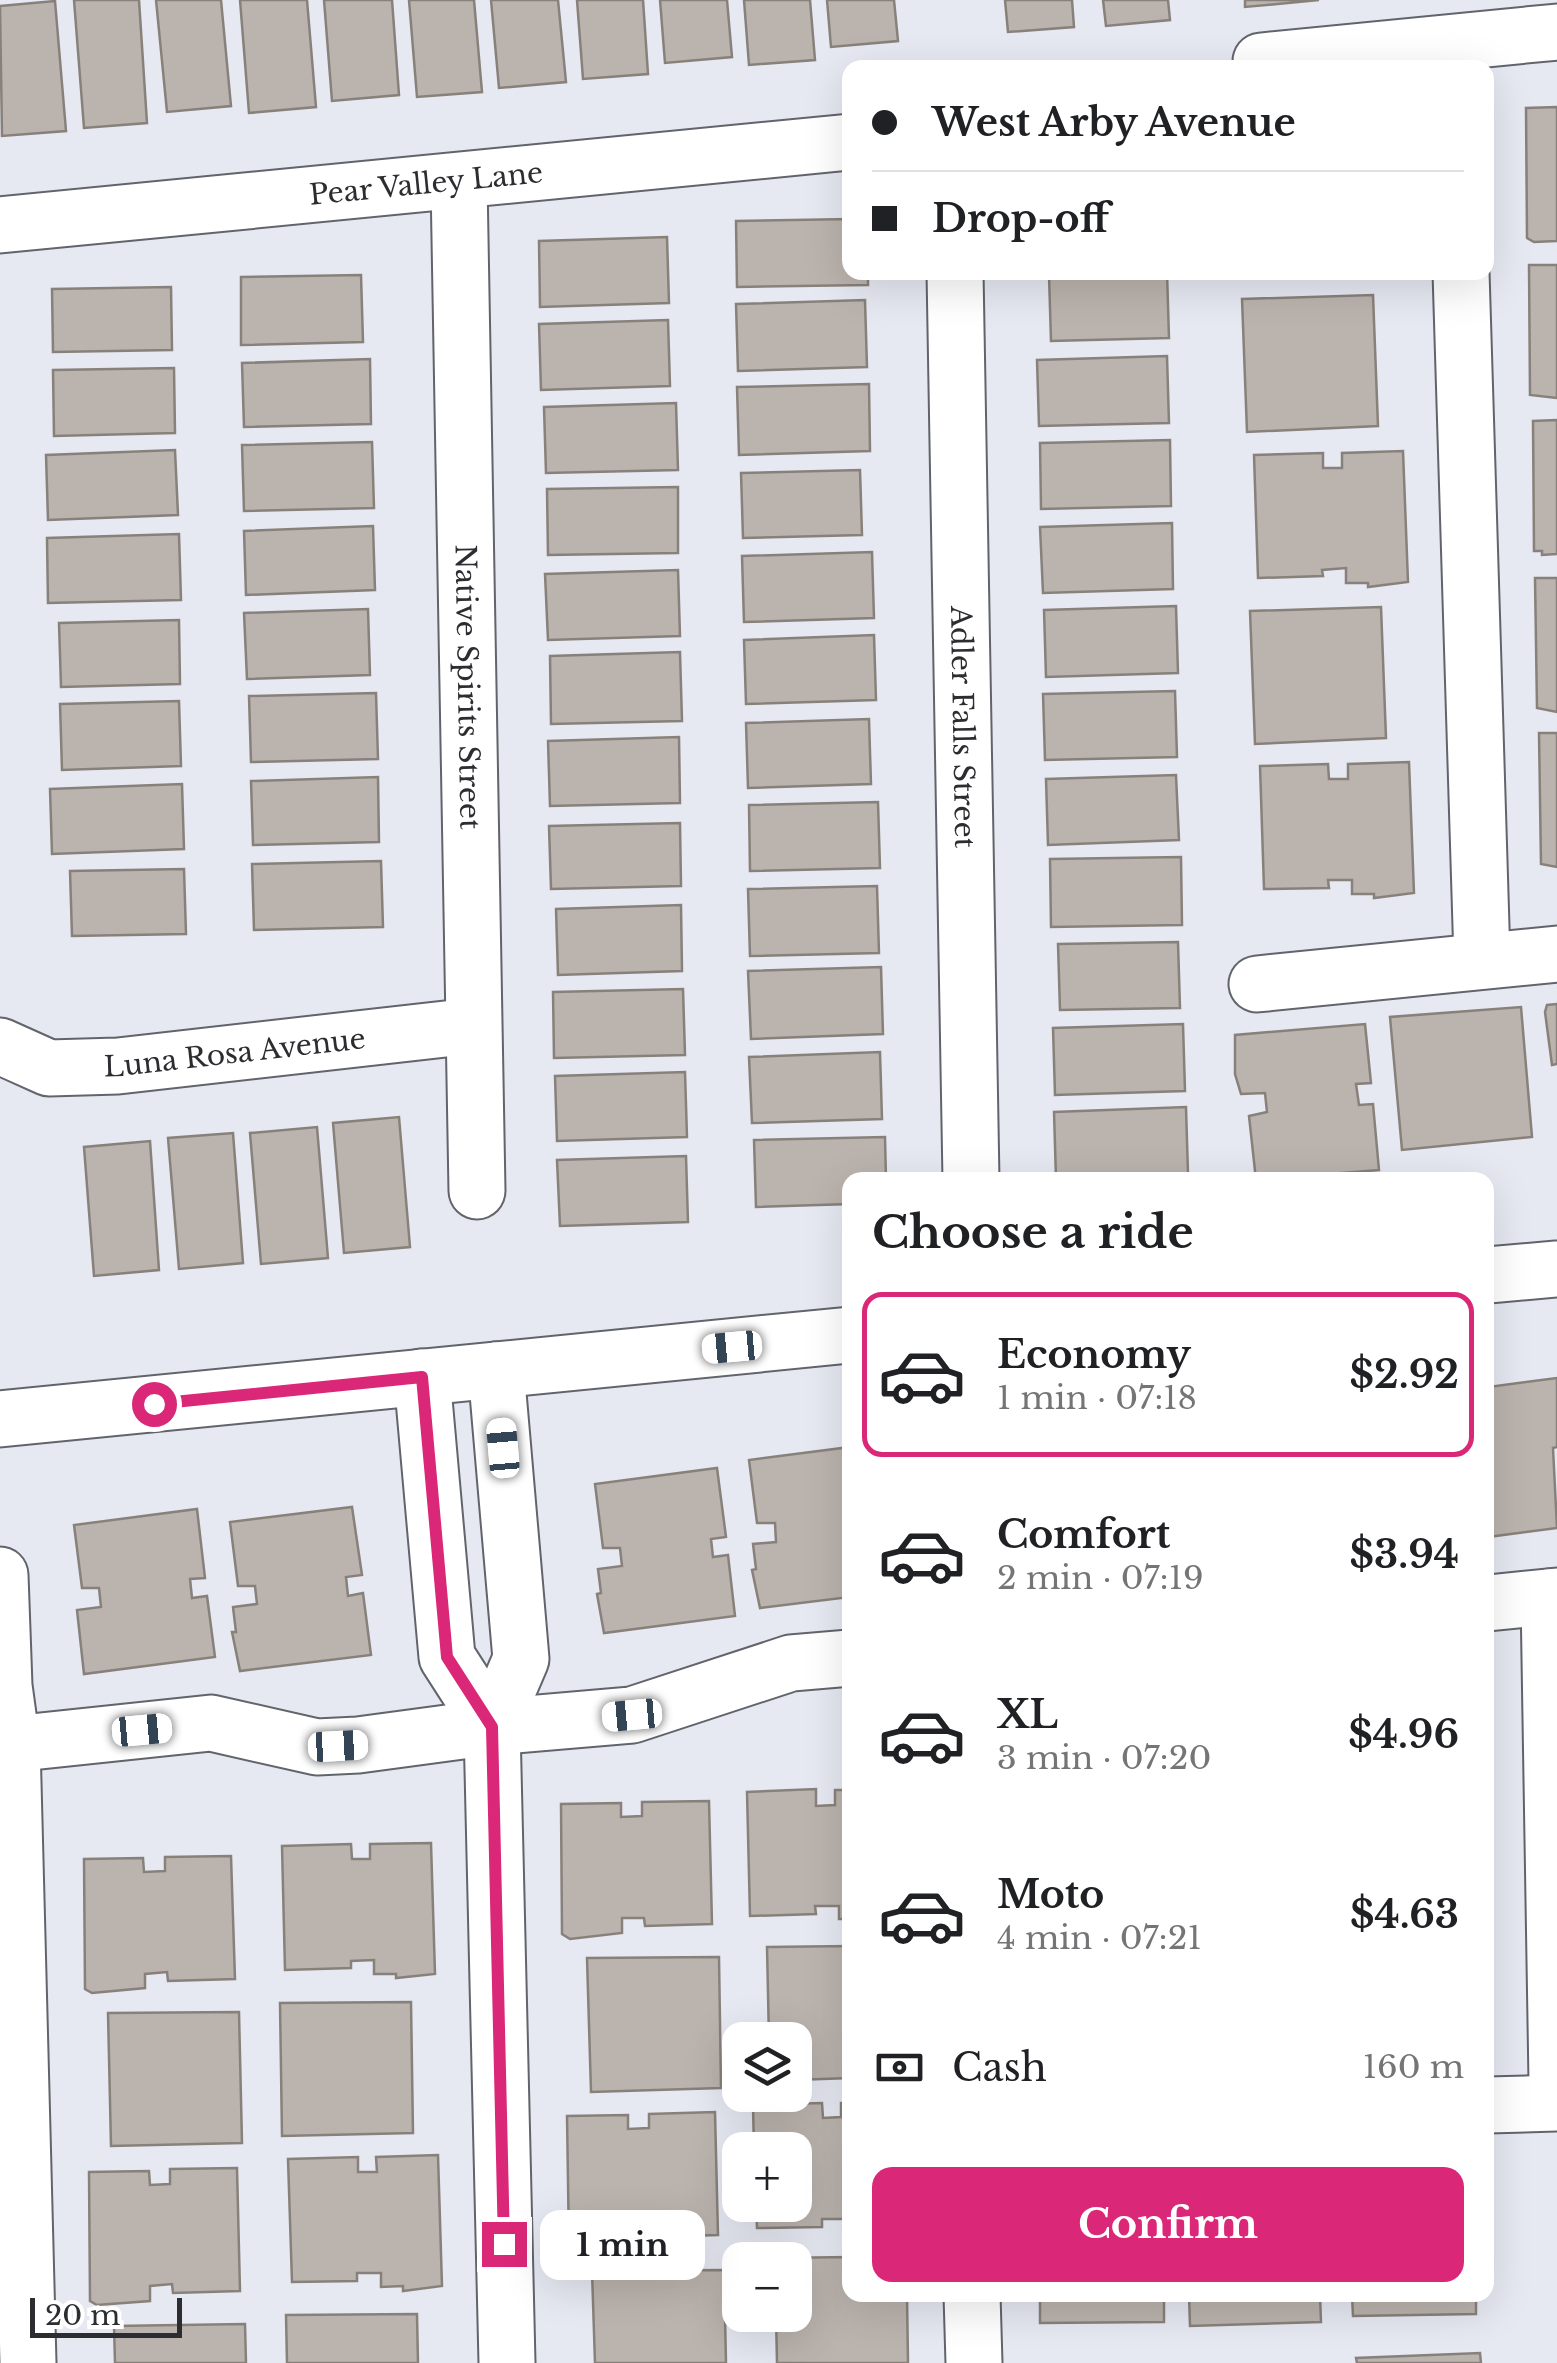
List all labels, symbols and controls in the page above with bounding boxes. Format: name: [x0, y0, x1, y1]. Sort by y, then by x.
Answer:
text: West Arby Avenue: [932, 99, 1296, 146]
street label: Pear Valley Lane: [308, 155, 544, 213]
text: Drop-off: [932, 195, 1109, 242]
street label: Native Spirits Street: [447, 544, 488, 830]
street label: Adler Falls Street: [943, 604, 982, 849]
street label: Luna Rosa Avenue: [103, 1021, 367, 1084]
text: Choose a ride: [872, 1204, 1194, 1260]
car: [701, 1329, 763, 1365]
icon: car: [877, 1330, 967, 1420]
text: Economy: [997, 1331, 1191, 1378]
text: $2.92: [1350, 1351, 1459, 1398]
text: 1 min · 07:18: [997, 1378, 1197, 1418]
route start: [132, 1382, 177, 1427]
car: [485, 1417, 521, 1479]
icon: car: [877, 1510, 967, 1600]
text: Comfort: [997, 1511, 1170, 1558]
text: $3.94: [1350, 1531, 1459, 1578]
text: 2 min · 07:19: [997, 1558, 1204, 1598]
icon: car: [877, 1690, 967, 1780]
text: XL: [997, 1691, 1058, 1738]
car: [601, 1697, 663, 1733]
text: $4.96: [1348, 1711, 1459, 1758]
car: [111, 1712, 173, 1748]
car: [307, 1729, 369, 1763]
text: 3 min · 07:20: [997, 1738, 1211, 1778]
icon: car: [877, 1870, 967, 1960]
text: Moto: [997, 1871, 1104, 1918]
text: $4.63: [1350, 1891, 1459, 1938]
text: 4 min · 07:21: [997, 1918, 1202, 1958]
map controls: [722, 2022, 812, 2332]
button: layers: [722, 2022, 812, 2112]
icon: cash: [872, 2040, 927, 2095]
text: Cash: [952, 2044, 1047, 2091]
text: 160 m: [1363, 2047, 1464, 2087]
button: +: [722, 2132, 812, 2222]
button: Confirm: [872, 2167, 1464, 2282]
callout: 1 min: [539, 2209, 704, 2279]
route end: [482, 2222, 527, 2267]
text: 1 min: [576, 2225, 669, 2265]
button: −: [722, 2242, 812, 2332]
scale bar: [30, 2293, 182, 2338]
text: 20 m: [45, 2298, 120, 2333]

